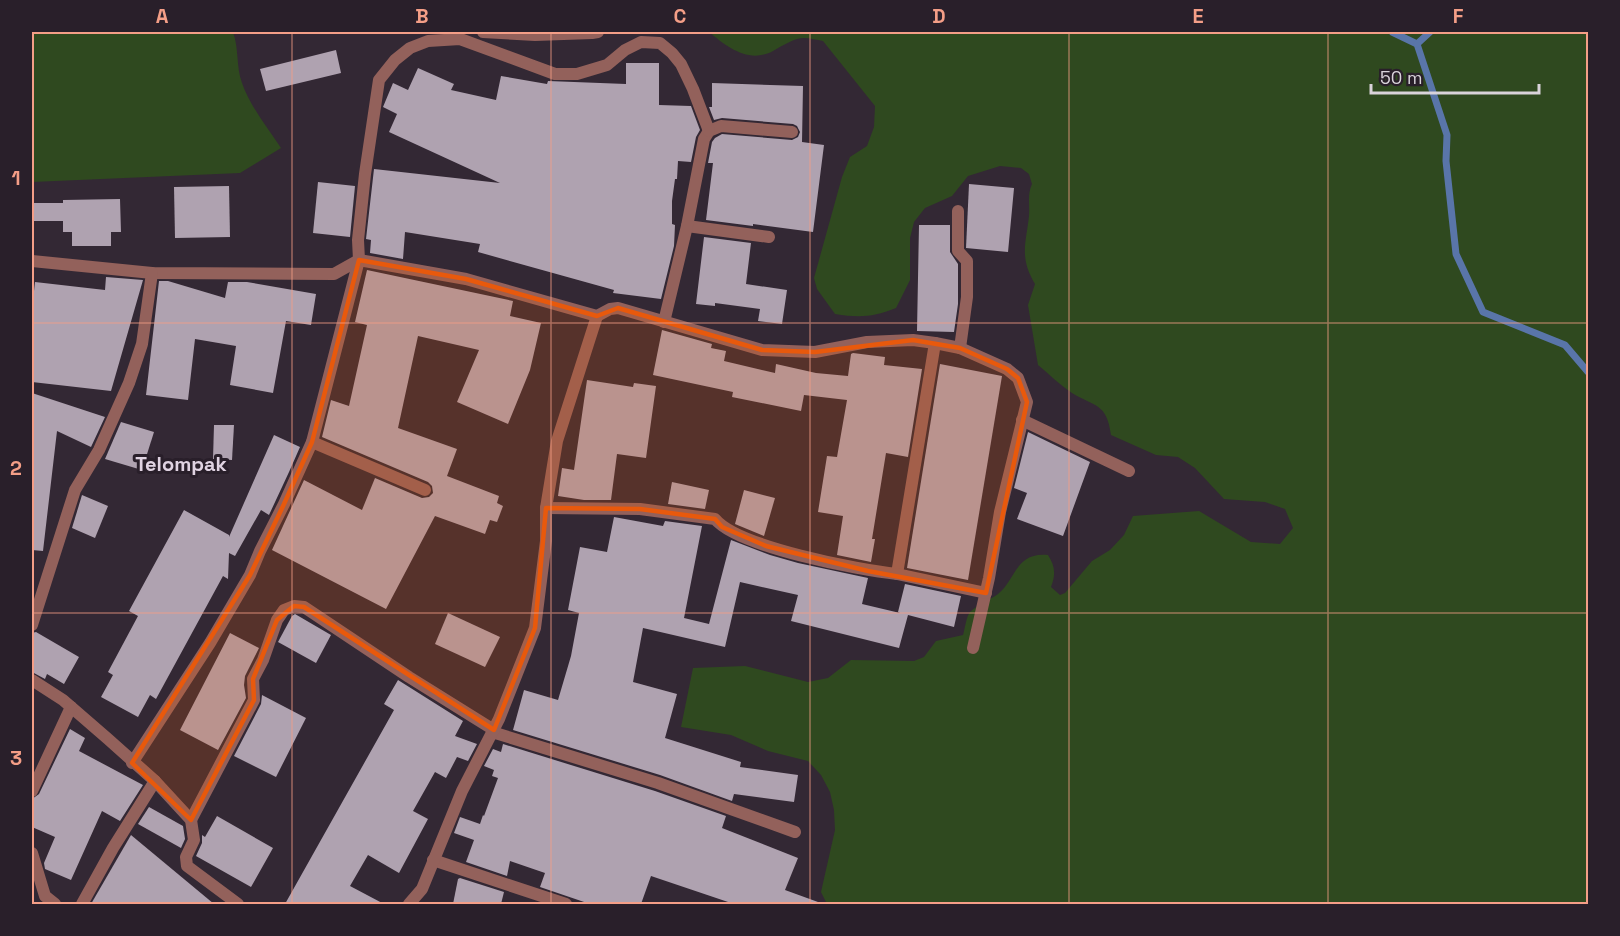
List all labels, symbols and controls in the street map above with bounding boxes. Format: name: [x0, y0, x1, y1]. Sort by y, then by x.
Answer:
text: A: [156, 3, 169, 29]
text: B: [415, 3, 429, 29]
text: C: [674, 3, 687, 29]
text: D: [932, 3, 946, 29]
text: E: [1192, 3, 1204, 29]
text: F: [1453, 3, 1464, 29]
scale bar: [1371, 57, 1539, 95]
text: 50 m: [1380, 66, 1422, 89]
text: 1: [11, 165, 21, 191]
district label: Telompak: [135, 451, 227, 477]
text: 2: [10, 455, 22, 481]
text: 3: [10, 745, 22, 771]

